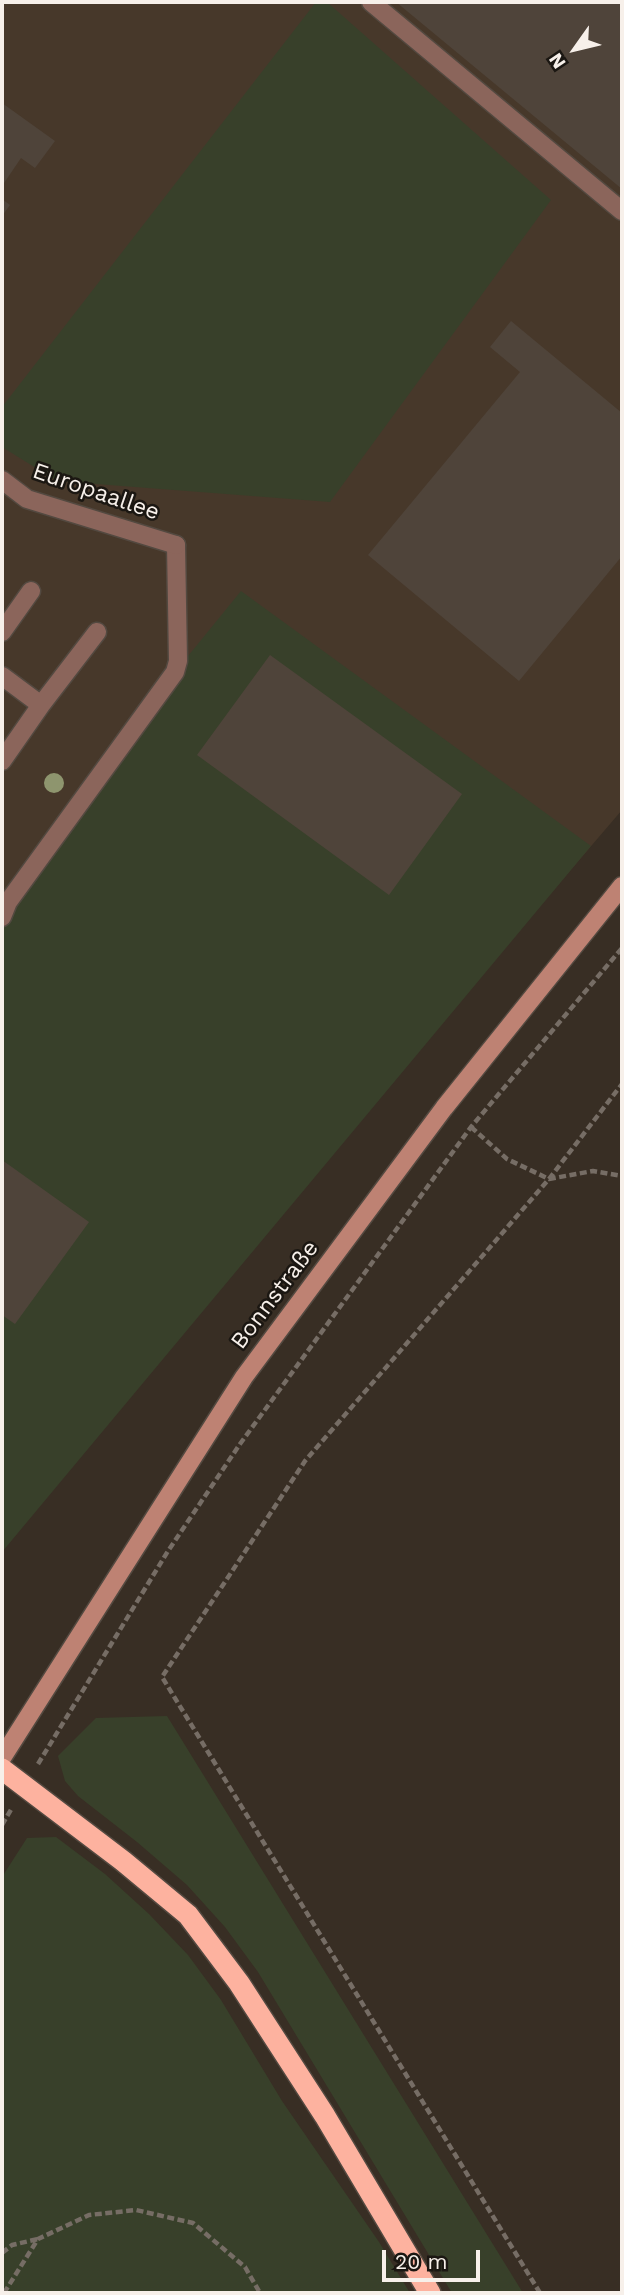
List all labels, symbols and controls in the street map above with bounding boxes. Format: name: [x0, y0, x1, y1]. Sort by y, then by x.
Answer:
north arrow: [540, 14, 610, 84]
text: N: [544, 49, 571, 73]
street label: Europaallee: [29, 457, 163, 527]
street label: Bonnstraße: [225, 1235, 325, 1355]
scale bar: [386, 2236, 484, 2280]
text: 20 m: [395, 2249, 447, 2274]

